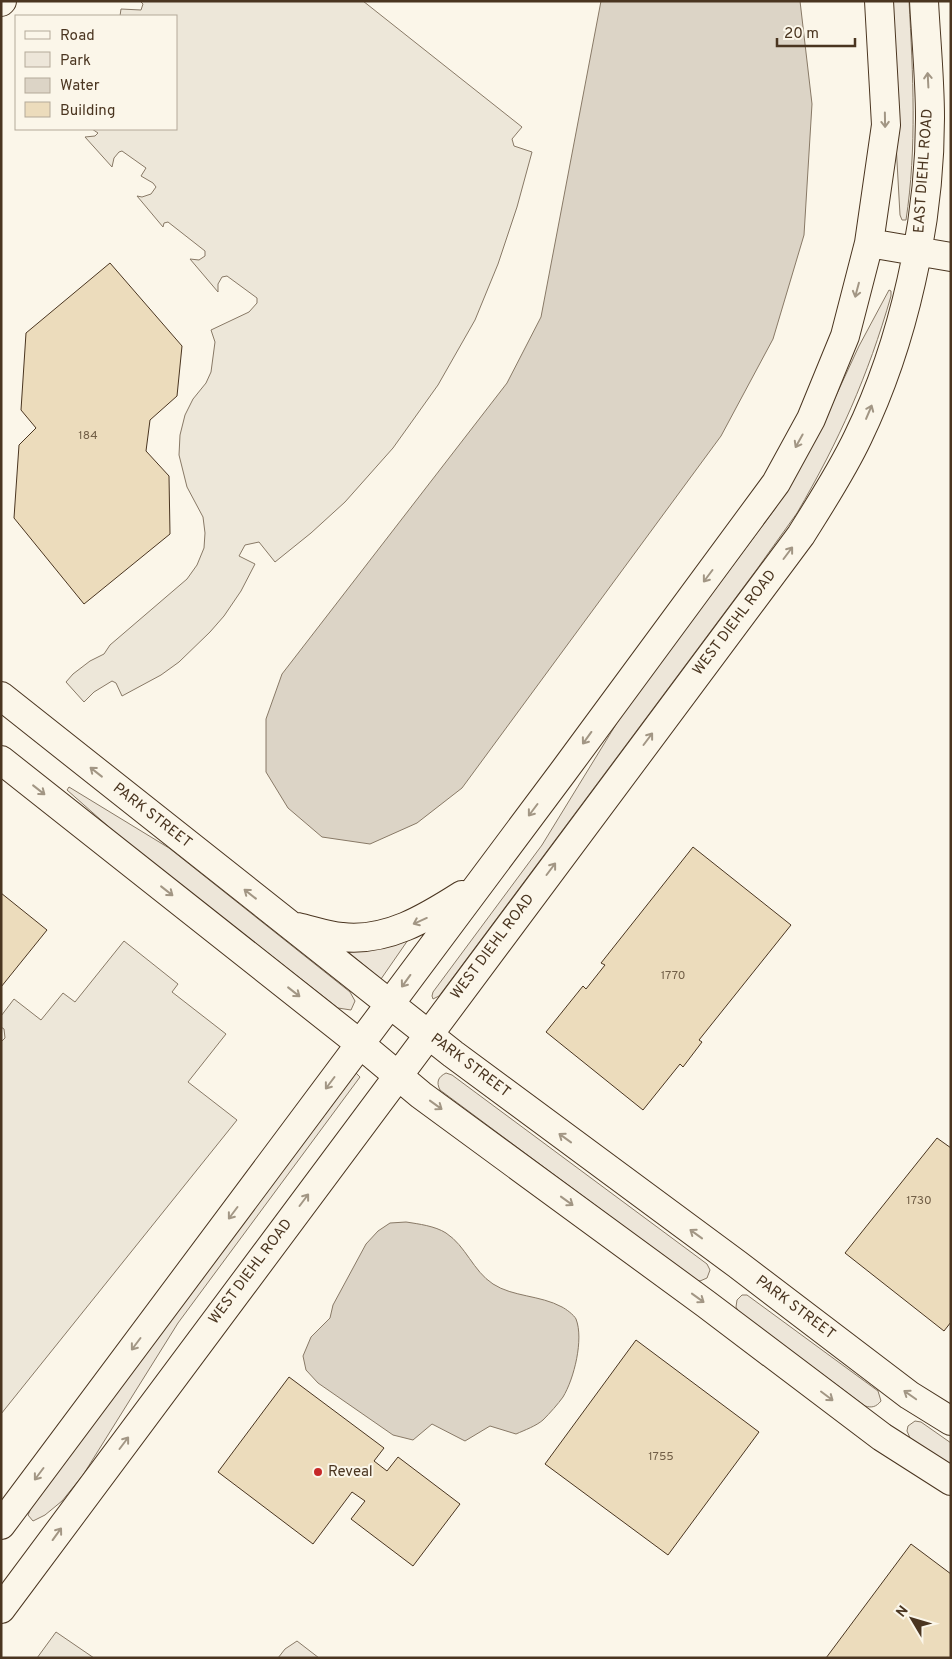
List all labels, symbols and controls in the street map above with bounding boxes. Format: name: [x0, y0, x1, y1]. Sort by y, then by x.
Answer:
legend: [15, 15, 178, 130]
scale bar: [777, 15, 854, 47]
text: 20 m: [784, 25, 819, 44]
text: Road: [60, 27, 95, 46]
text: Park: [60, 52, 91, 71]
one-way arrow: [923, 73, 932, 89]
text: Water: [60, 77, 100, 96]
text: Building: [60, 102, 115, 121]
street label: EAST DIEHL ROAD: [910, 108, 938, 234]
one-way arrow: [880, 112, 890, 128]
one-way arrow: [852, 282, 861, 298]
one-way arrow: [864, 405, 874, 420]
house number: 184: [78, 428, 98, 444]
one-way arrow: [793, 434, 803, 448]
one-way arrow: [782, 547, 793, 560]
street label: WEST DIEHL ROAD: [689, 566, 781, 680]
one-way arrow: [703, 569, 713, 583]
one-way arrow: [582, 731, 593, 744]
one-way arrow: [643, 733, 654, 746]
one-way arrow: [89, 766, 102, 777]
street label: PARK STREET: [109, 779, 195, 853]
one-way arrow: [33, 785, 46, 796]
one-way arrow: [528, 803, 539, 816]
one-way arrow: [546, 862, 556, 876]
one-way arrow: [160, 886, 174, 896]
one-way arrow: [244, 889, 257, 900]
street label: WEST DIEHL ROAD: [447, 890, 539, 1004]
one-way arrow: [413, 916, 428, 926]
house number: 1770: [661, 968, 685, 984]
one-way arrow: [401, 974, 411, 988]
one-way arrow: [287, 986, 300, 997]
street label: PARK STREET: [426, 1030, 514, 1102]
one-way arrow: [325, 1076, 336, 1089]
one-way arrow: [429, 1100, 443, 1110]
one-way arrow: [559, 1132, 572, 1143]
one-way arrow: [299, 1193, 309, 1207]
house number: 1730: [906, 1193, 932, 1209]
one-way arrow: [560, 1196, 573, 1207]
one-way arrow: [228, 1206, 239, 1219]
street label: WEST DIEHL ROAD: [205, 1215, 297, 1329]
one-way arrow: [689, 1229, 703, 1239]
street label: PARK STREET: [751, 1272, 839, 1344]
one-way arrow: [691, 1292, 704, 1303]
one-way arrow: [131, 1337, 142, 1350]
one-way arrow: [820, 1390, 833, 1401]
one-way arrow: [903, 1390, 917, 1400]
one-way arrow: [118, 1437, 129, 1450]
house number: 1755: [648, 1449, 674, 1465]
place label: Reveal: [328, 1463, 373, 1482]
marker: Reveal: [312, 1466, 324, 1478]
one-way arrow: [34, 1467, 45, 1480]
one-way arrow: [51, 1527, 62, 1541]
north arrow: [887, 1594, 937, 1644]
text: N: [893, 1603, 913, 1621]

